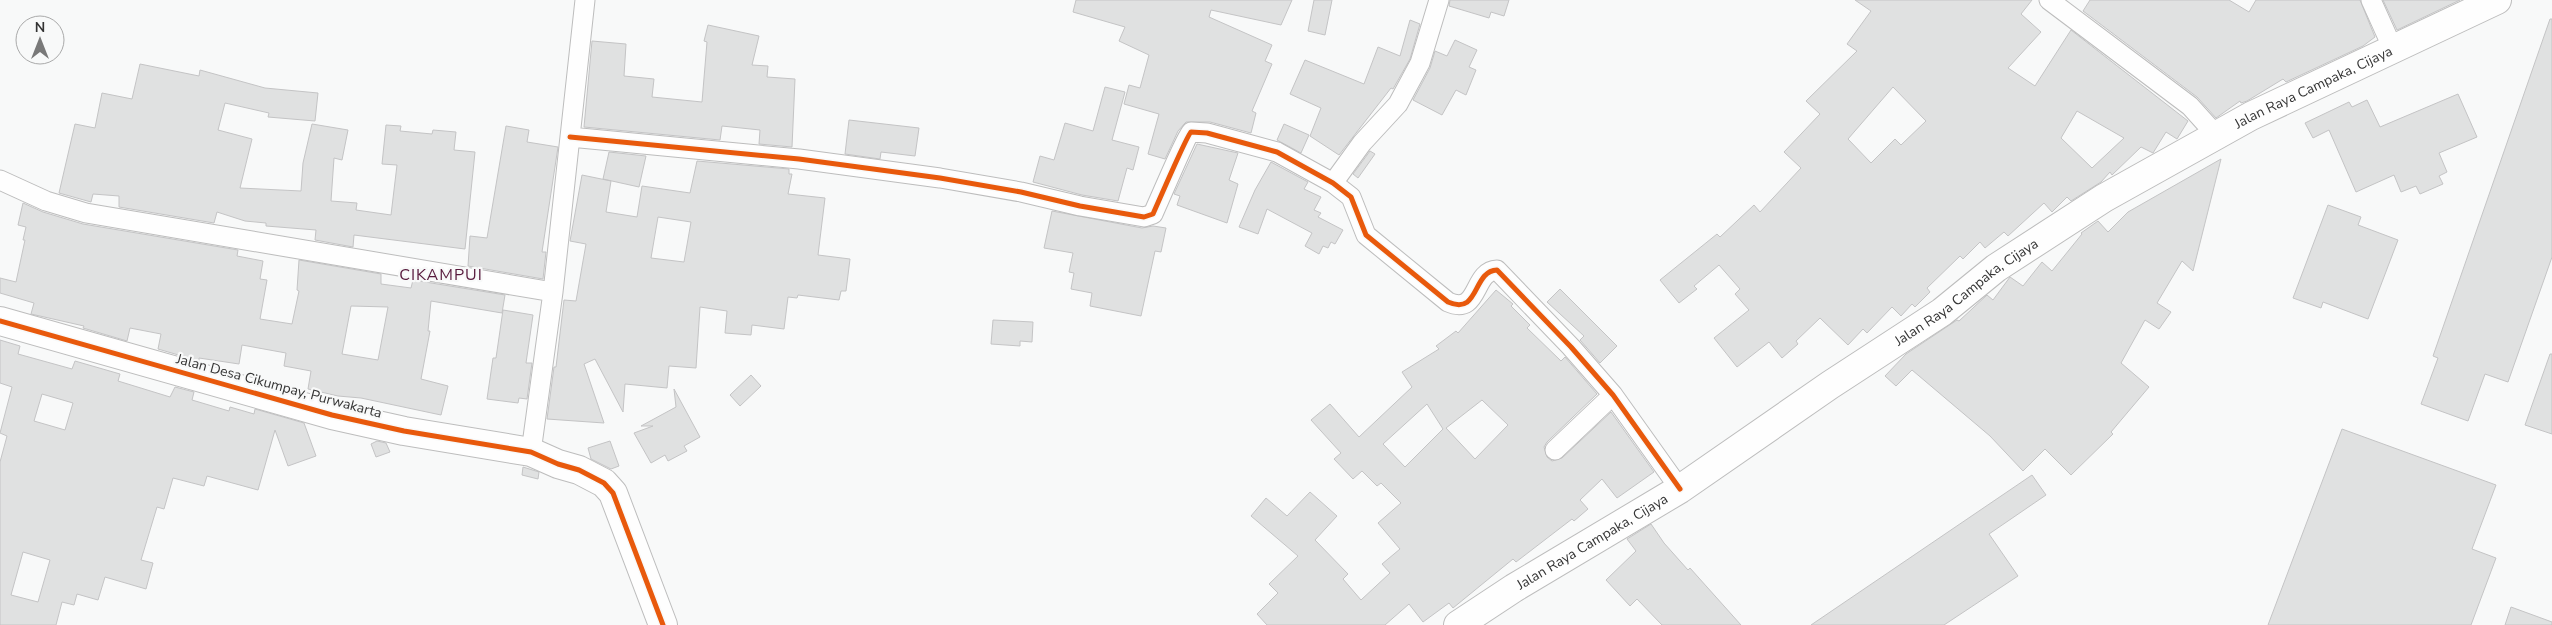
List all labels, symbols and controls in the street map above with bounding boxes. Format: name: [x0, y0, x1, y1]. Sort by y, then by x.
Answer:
north arrow: [15, 15, 65, 65]
text: N: [35, 18, 45, 37]
street label: Jalan Raya Campaka, Cijaya: [2230, 41, 2395, 133]
street label: Jalan Raya Campaka, Cijaya: [1890, 234, 2042, 351]
district label: CIKAMPUI: [399, 264, 483, 286]
street label: Jalan Desa Cikumpay, Purwakarta: [173, 349, 384, 423]
street label: Jalan Raya Campaka, Cijaya: [1512, 489, 1671, 594]

